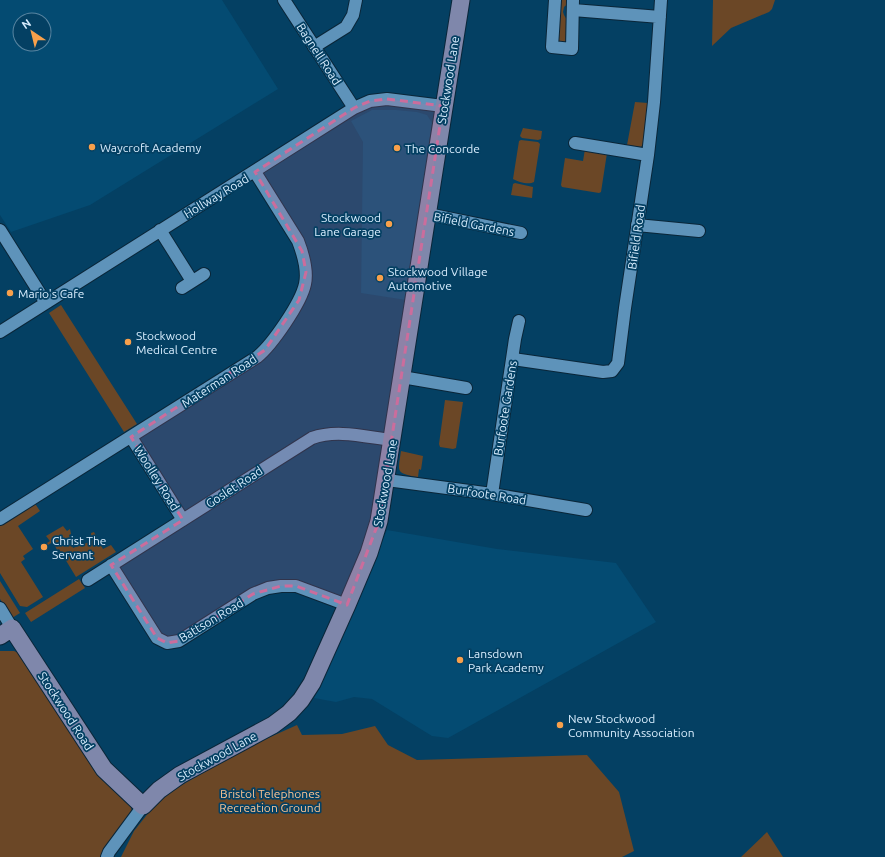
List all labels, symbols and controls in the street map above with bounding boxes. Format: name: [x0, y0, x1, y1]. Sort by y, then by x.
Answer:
north arrow: [12, 12, 52, 52]
text: N: [19, 17, 33, 31]
street label: Bagnell Road: [294, 21, 344, 87]
street label: Stockwood Lane: [435, 35, 461, 125]
place label: Waycroft Academy: [100, 141, 201, 154]
marker: Waycroft Academy: [87, 142, 97, 152]
place label: The Concorde: [405, 142, 480, 155]
marker: The Concorde: [392, 143, 402, 153]
street label: Hollway Road: [181, 172, 251, 220]
street label: Bifield Road: [625, 204, 647, 270]
street label: Bifield Gardens: [433, 210, 515, 238]
place label: Stockwood Lane Garage: [314, 211, 381, 238]
marker: Stockwood Lane Garage: [384, 219, 394, 229]
place label: Stockwood Village Automotive: [388, 265, 488, 292]
marker: Stockwood Village Automotive: [375, 273, 385, 283]
place label: Mario's Cafe: [18, 287, 84, 300]
marker: Mario's Cafe: [5, 288, 15, 298]
place label: Stockwood Medical Centre: [136, 329, 217, 356]
marker: Stockwood Medical Centre: [123, 337, 133, 347]
street label: Materman Road: [179, 352, 259, 410]
street label: Burfoote Gardens: [491, 360, 519, 456]
street label: Stockwood Lane: [371, 438, 399, 528]
street label: Woolley Road: [132, 443, 182, 513]
street label: Goslet Road: [203, 464, 265, 510]
street label: Burfoote Road: [447, 481, 527, 507]
place label: Christ The Servant: [52, 534, 107, 561]
marker: Christ The Servant: [39, 542, 49, 552]
street label: Battson Road: [176, 596, 246, 644]
place label: Lansdown Park Academy: [468, 647, 544, 674]
marker: Lansdown Park Academy: [455, 655, 465, 665]
street label: Stockwood Road: [36, 670, 96, 752]
place label: New Stockwood Community Association: [568, 712, 695, 739]
marker: New Stockwood Community Association: [555, 720, 565, 730]
street label: Stockwood Lane: [175, 729, 259, 783]
park label: Bristol Telephones Recreation Ground: [219, 787, 321, 814]

